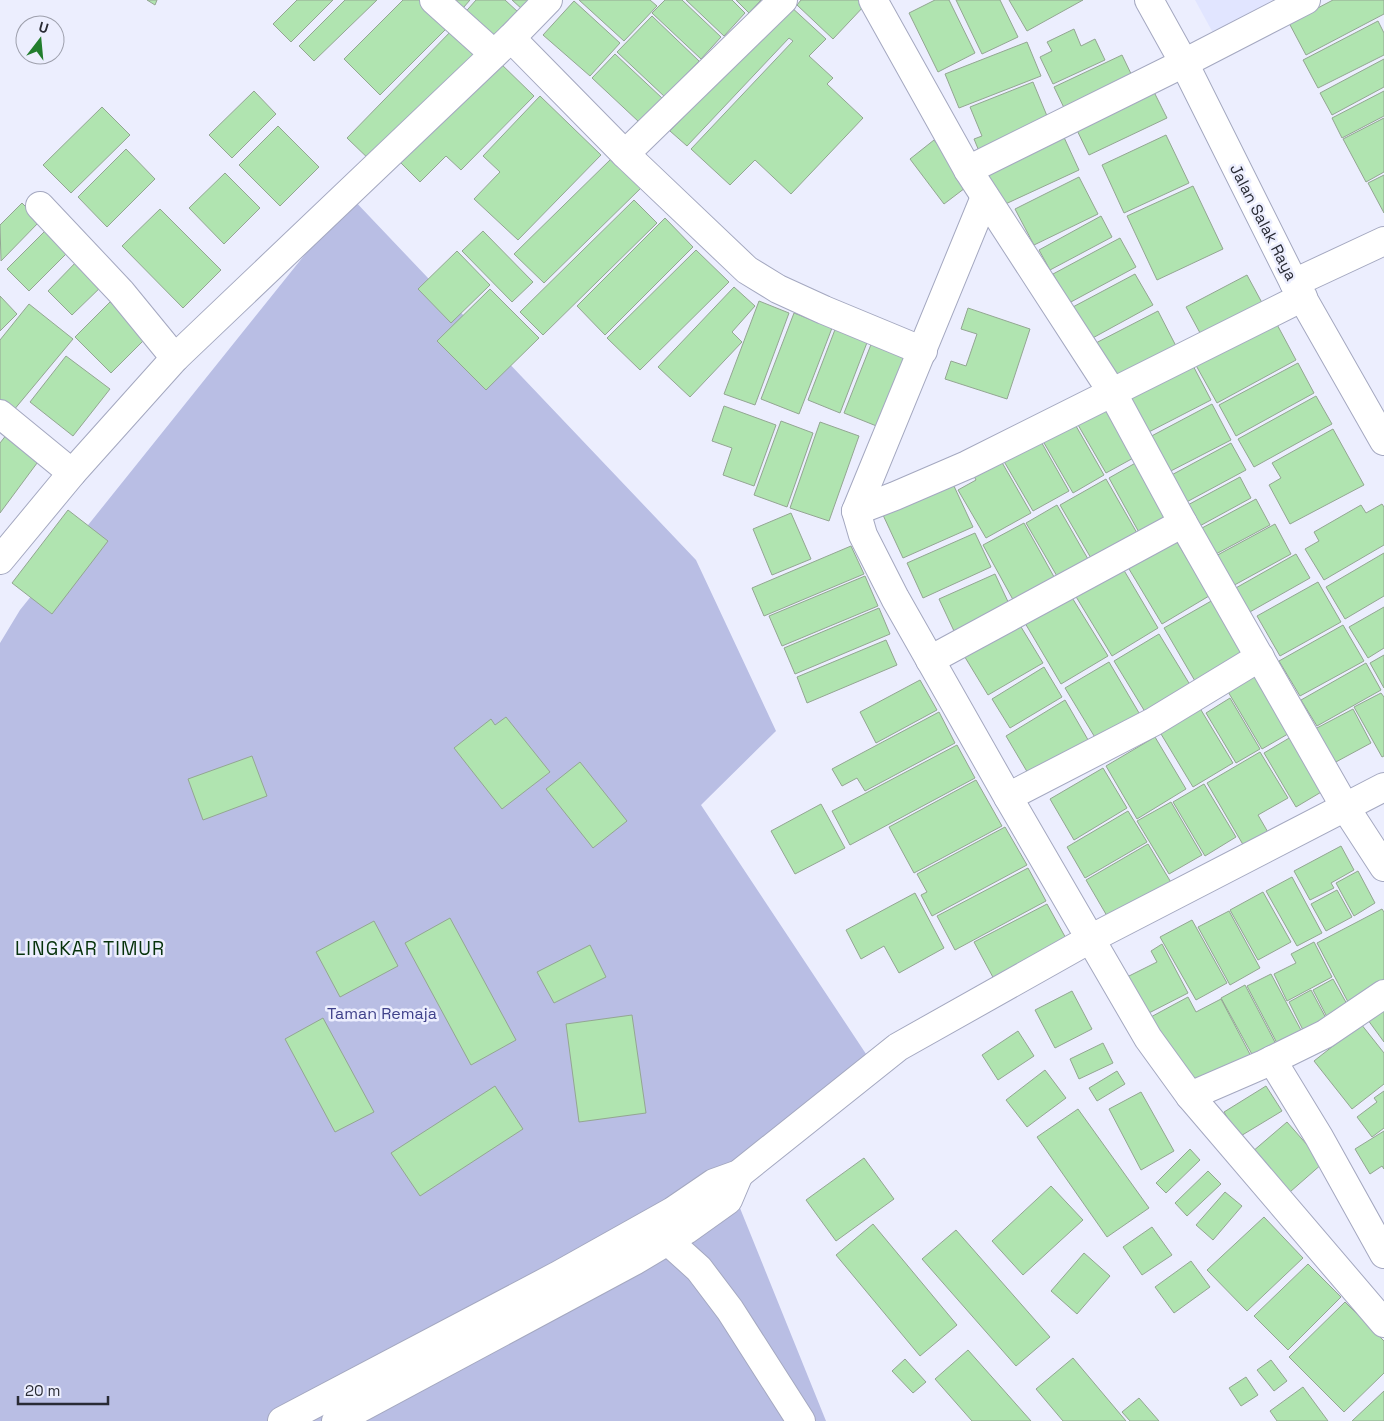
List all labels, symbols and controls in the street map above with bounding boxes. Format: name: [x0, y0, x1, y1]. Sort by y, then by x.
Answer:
north arrow: [15, 15, 65, 65]
text: U: [37, 18, 51, 37]
street label: Jalan Salak Raya: [1225, 160, 1302, 284]
district label: LINGKAR TIMUR: [15, 936, 165, 961]
park label: Taman Remaja: [327, 1003, 437, 1024]
scale bar: [18, 1374, 108, 1406]
text: 20 m: [25, 1381, 60, 1400]

